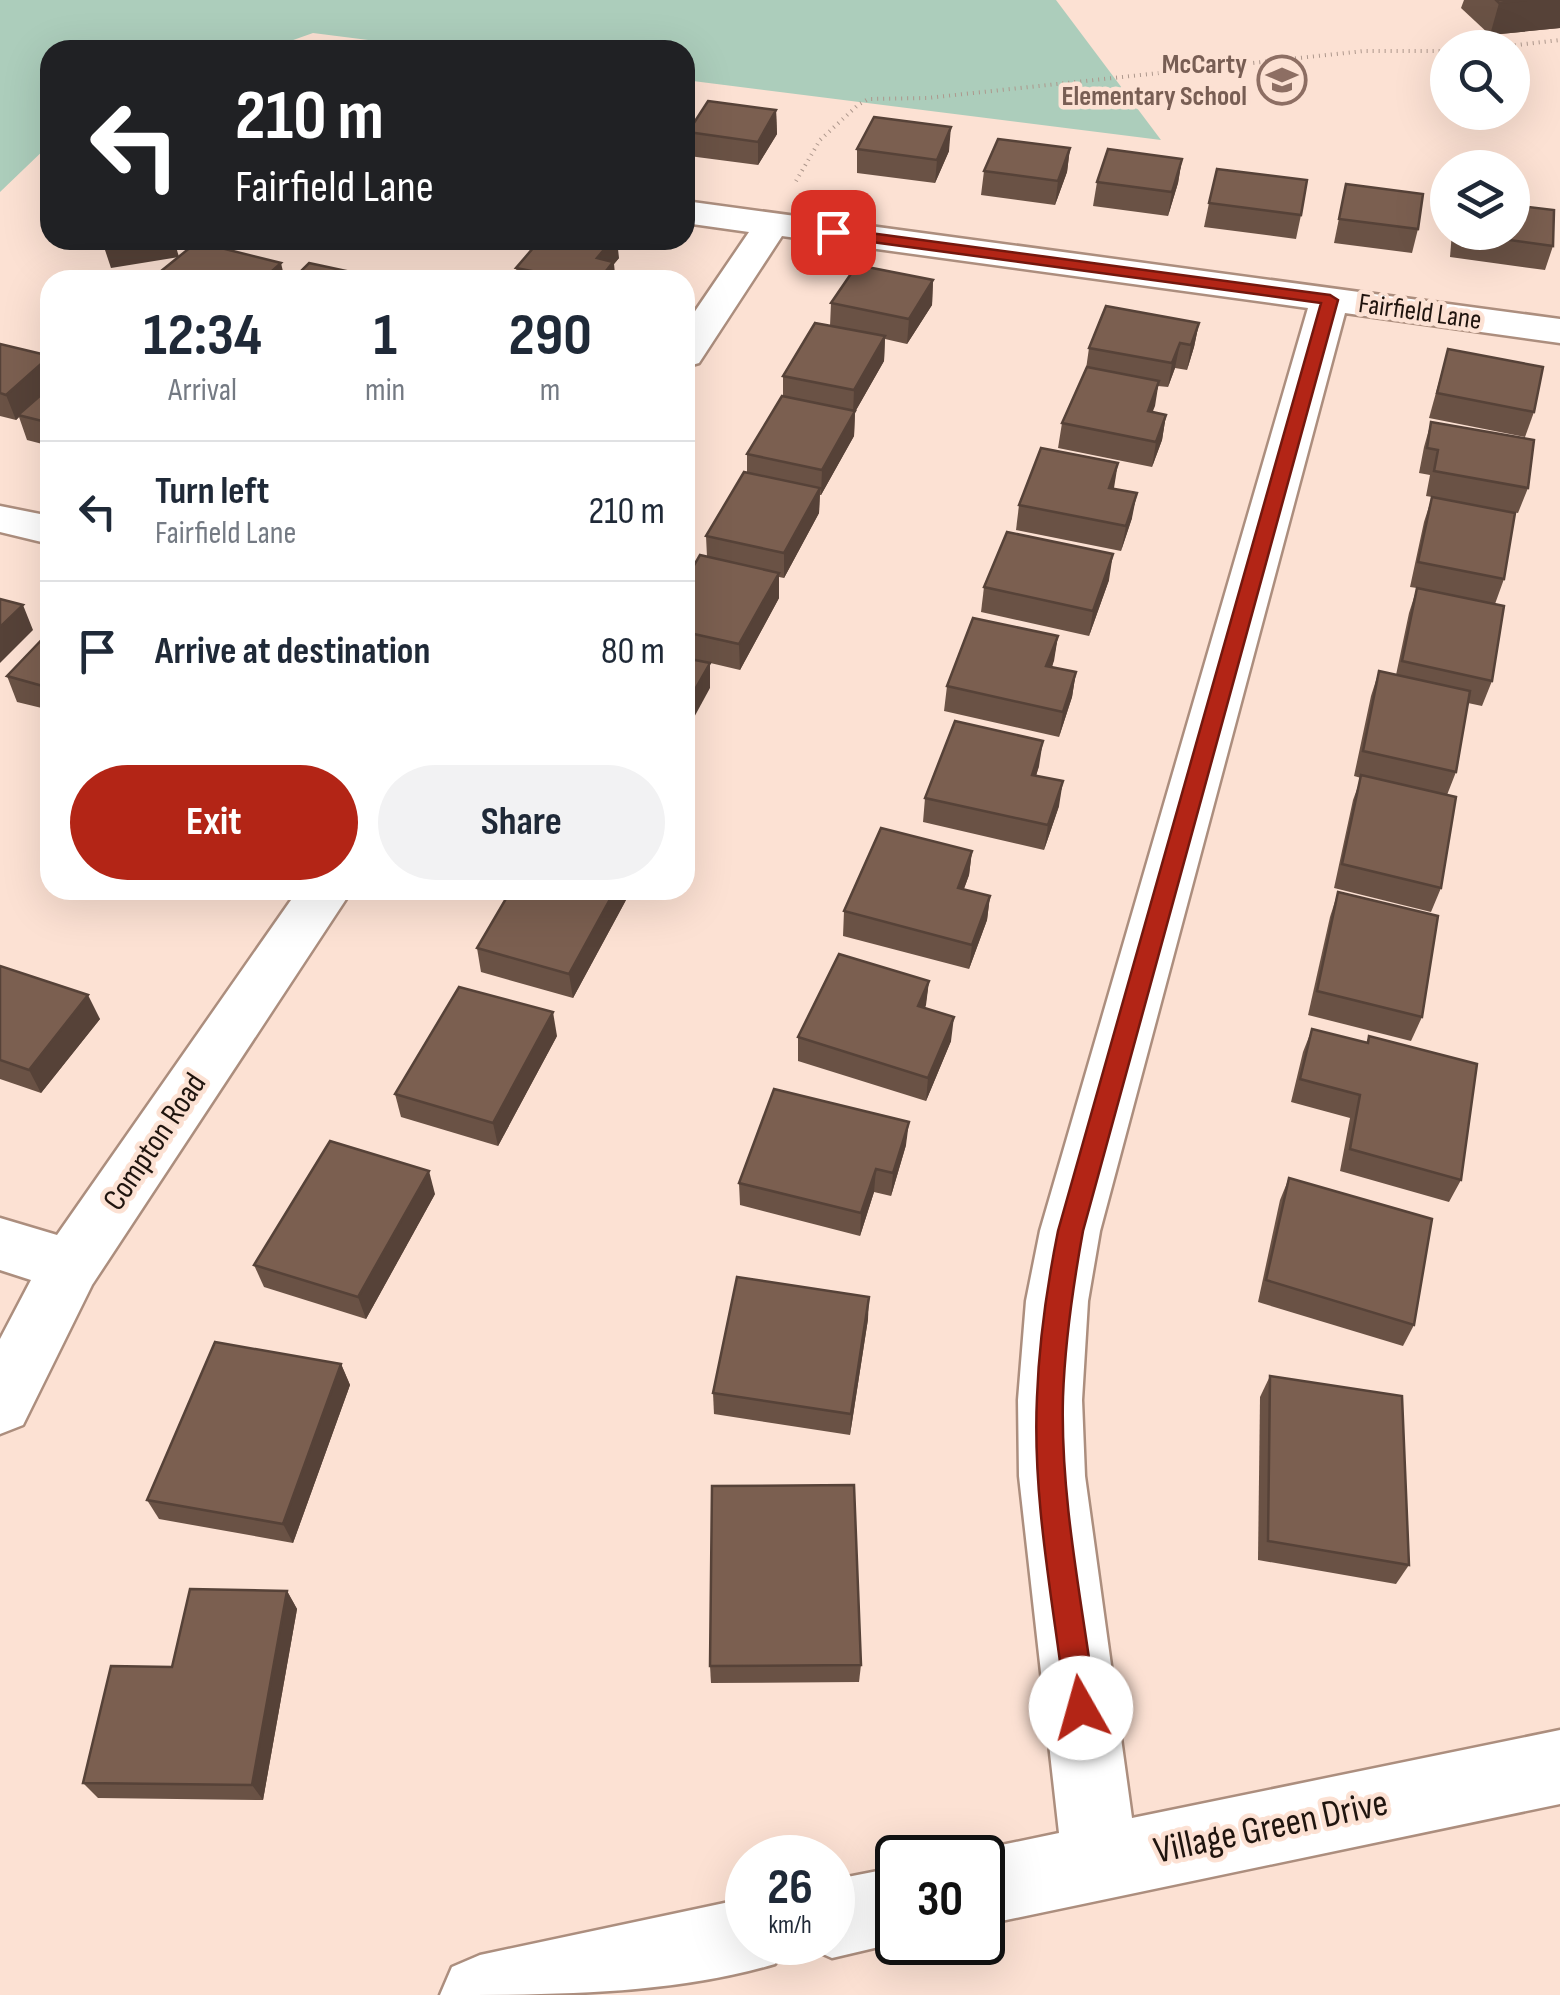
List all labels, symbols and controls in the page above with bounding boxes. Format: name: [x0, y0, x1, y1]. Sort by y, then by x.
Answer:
map controls: [1430, 30, 1530, 250]
button: search: [1430, 30, 1530, 130]
place label: McCarty Elementary School: [1061, 48, 1247, 113]
school or university icon: McCarty Elementary School: [1256, 54, 1308, 106]
text: 210 m: [235, 75, 384, 159]
icon: left: [70, 80, 200, 210]
button: layers: [1430, 150, 1530, 250]
text: Fairfield Lane: [235, 160, 434, 215]
pin: [791, 190, 876, 275]
icon: arrive: [806, 205, 861, 260]
street label: Fairfield Lane: [1356, 287, 1484, 337]
text: 12:34: [143, 300, 262, 372]
text: 1: [373, 300, 397, 372]
text: 290: [508, 300, 592, 372]
text: Arrival: [168, 371, 237, 410]
text: min: [365, 371, 405, 410]
text: m: [540, 371, 560, 410]
text: Turn left: [155, 469, 269, 514]
icon: left: [70, 484, 125, 539]
text: 210 m: [589, 489, 665, 534]
text: Fairfield Lane: [155, 514, 296, 553]
icon: arrive: [70, 624, 125, 679]
text: Arrive at destination: [155, 629, 430, 674]
text: 80 m: [601, 629, 665, 674]
button: Exit: [70, 765, 358, 880]
button: Share: [378, 765, 665, 880]
street label: Compton Road: [95, 1066, 215, 1218]
position arrow: [1029, 1656, 1133, 1760]
street label: Village Green Drive: [1150, 1780, 1392, 1874]
speed limit sign: 30: [875, 1835, 1005, 1965]
text: 26: [767, 1858, 813, 1918]
text: km/h: [768, 1910, 812, 1941]

